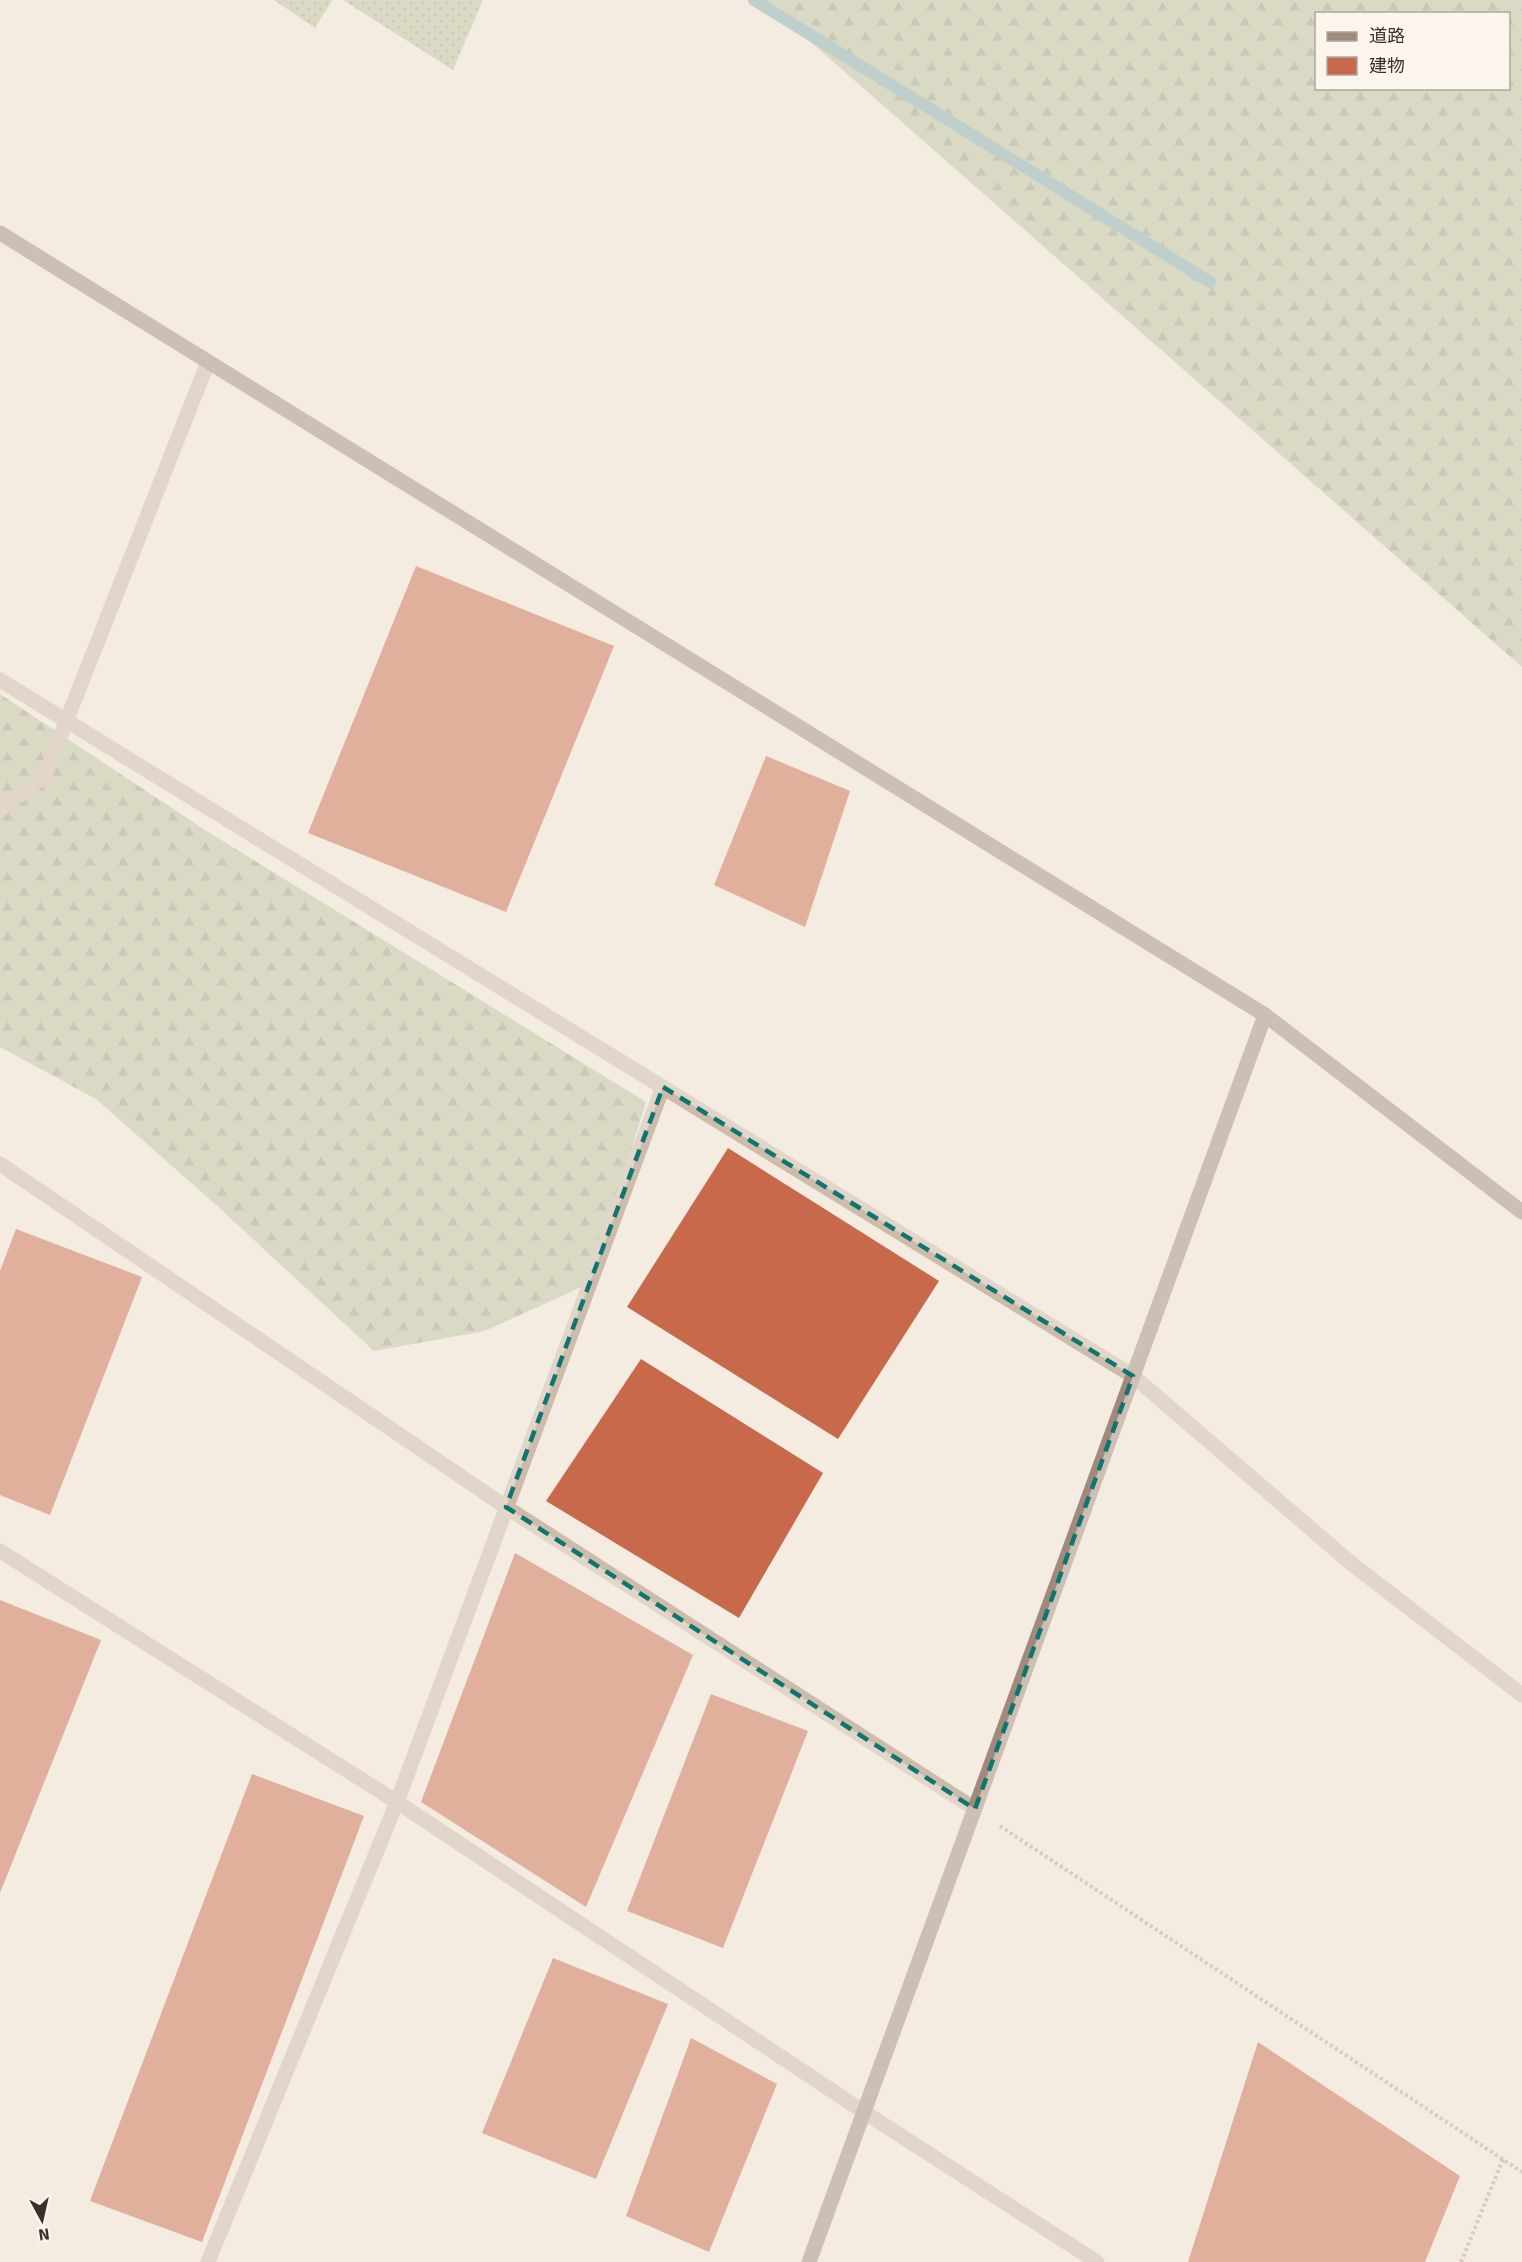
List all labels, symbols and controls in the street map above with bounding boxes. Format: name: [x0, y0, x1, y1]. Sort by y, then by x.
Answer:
legend: [1315, 12, 1510, 90]
text: 道路: [1369, 25, 1405, 47]
text: 建物: [1369, 55, 1405, 77]
north arrow: [12, 2190, 72, 2250]
text: N: [37, 2223, 51, 2245]

